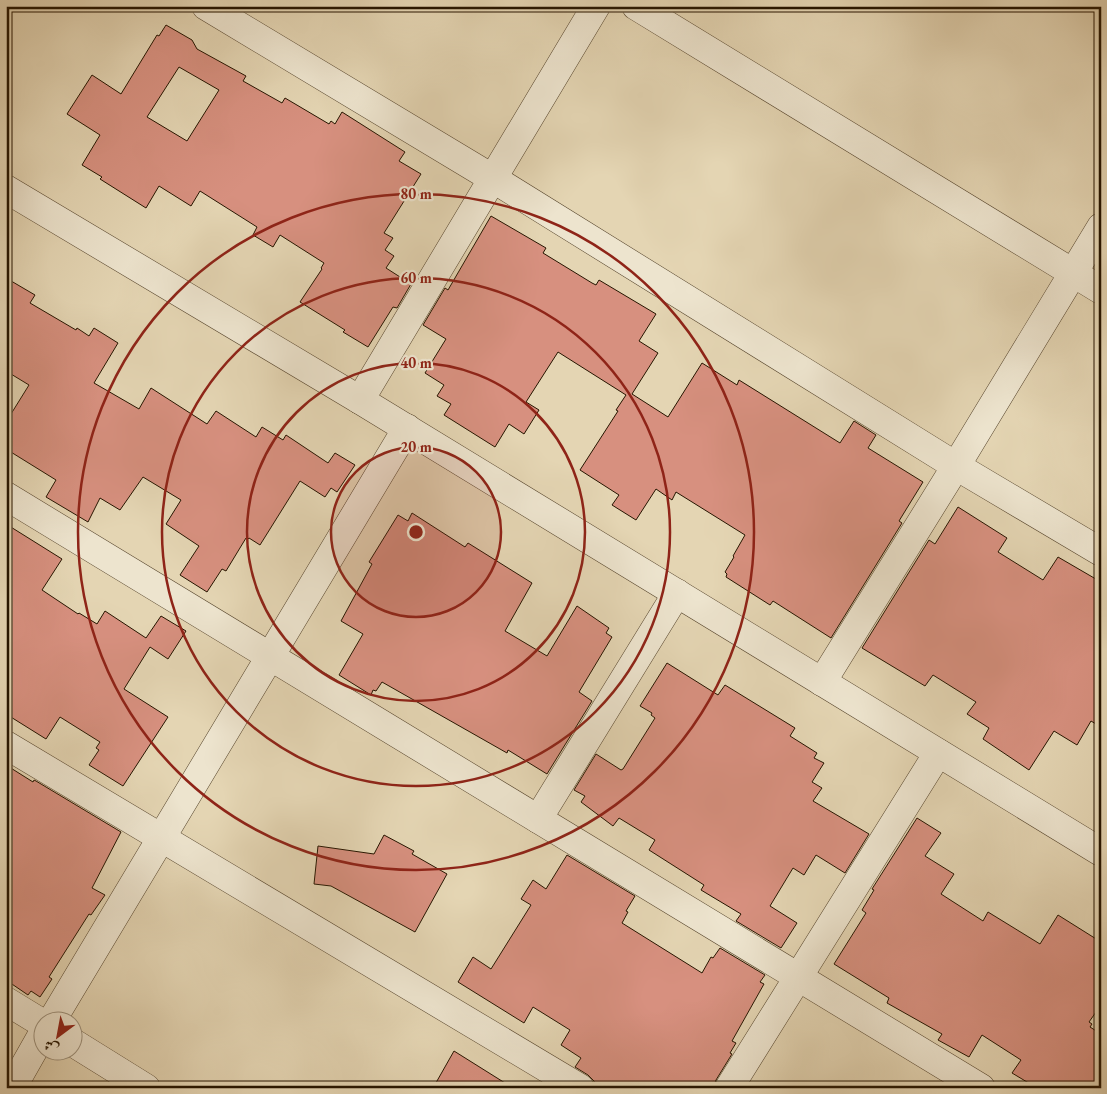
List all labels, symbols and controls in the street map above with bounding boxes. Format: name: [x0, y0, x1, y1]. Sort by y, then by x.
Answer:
text: 80 m: [400, 184, 432, 203]
text: 60 m: [400, 268, 432, 287]
text: 40 m: [400, 353, 432, 372]
text: 20 m: [400, 437, 432, 456]
centre of rings: [407, 523, 425, 541]
north arrow: [32, 1012, 82, 1062]
text: ش: [40, 1036, 62, 1058]

